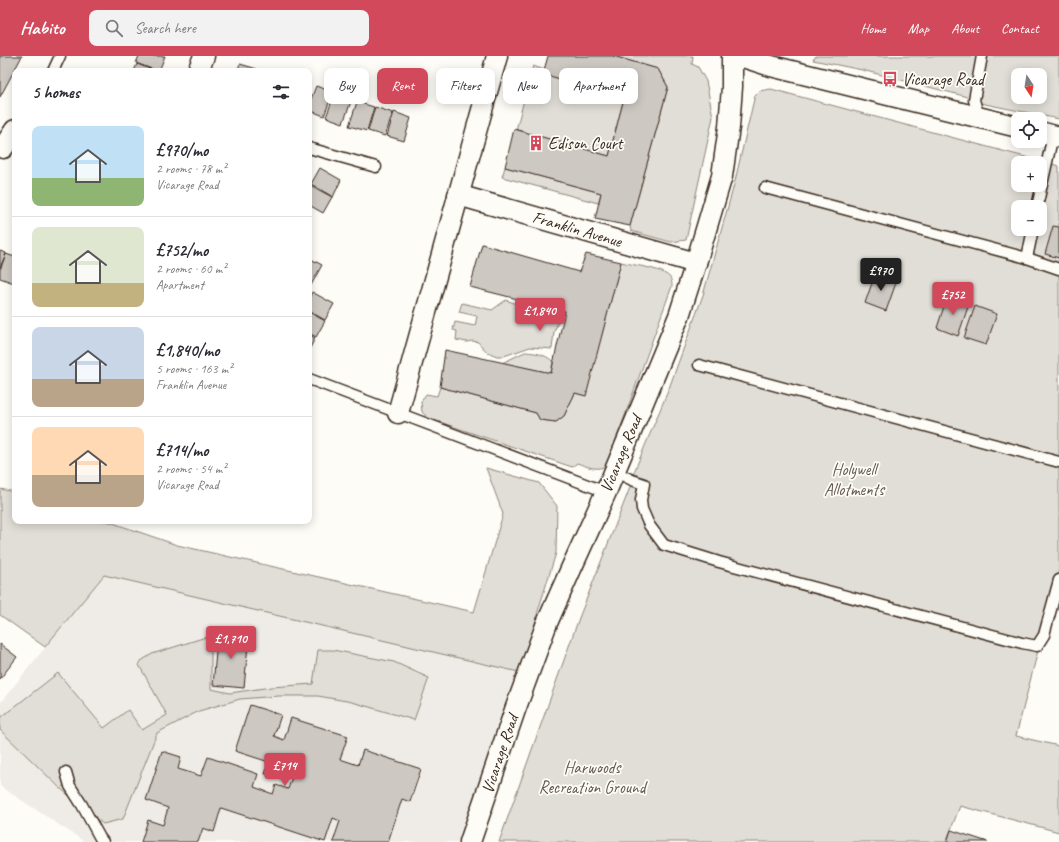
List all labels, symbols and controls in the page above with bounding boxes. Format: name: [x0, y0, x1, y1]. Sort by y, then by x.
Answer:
search box: [89, 10, 369, 46]
text: Habito: [20, 16, 65, 40]
icon: search: [103, 17, 125, 39]
text: Search here: [135, 19, 196, 38]
text: Home: [860, 20, 886, 37]
text: Map: [908, 20, 929, 37]
text: About: [951, 20, 979, 37]
text: Contact: [1001, 20, 1039, 37]
chip: Buy: [324, 68, 369, 104]
chip: Rent: [377, 68, 428, 104]
chip: Filters: [436, 68, 495, 104]
chip: New: [503, 68, 551, 104]
chip: Apartment: [559, 68, 638, 104]
north arrow: [1011, 68, 1047, 104]
map controls: [1011, 68, 1047, 236]
place label: Vicarage Road: [902, 69, 986, 90]
bus stop icon: Vicarage Road: [881, 70, 899, 88]
icon: filters: [270, 81, 292, 103]
text: 5 homes: [32, 82, 80, 103]
button: locate: [1011, 112, 1047, 148]
place label: Edison Court: [548, 133, 625, 154]
building icon: Edison Court: [527, 134, 545, 152]
text: £970/mo: [156, 140, 208, 161]
icon: home: [64, 142, 112, 190]
button: +: [1011, 156, 1047, 192]
text: 2 rooms · 78 m²: [156, 161, 226, 177]
text: Vicarage Road: [156, 177, 219, 193]
button: −: [1011, 200, 1047, 236]
street label: Franklin Avenue: [530, 206, 625, 252]
text: £752/mo: [156, 240, 208, 261]
icon: home: [64, 243, 112, 291]
pin: £970: [857, 258, 905, 292]
text: 2 rooms · 60 m²: [156, 261, 226, 277]
text: £970: [869, 263, 893, 279]
text: Apartment: [156, 277, 204, 293]
pin: £752: [929, 282, 977, 316]
text: £752: [941, 287, 965, 303]
pin: £1,840: [507, 298, 573, 332]
text: £1,840: [524, 303, 556, 319]
text: £1,840/mo: [156, 340, 219, 361]
icon: home: [64, 343, 112, 391]
text: 5 rooms · 163 m²: [156, 361, 232, 377]
text: Franklin Avenue: [156, 377, 226, 393]
street label: Vicarage Road: [595, 410, 648, 496]
text: £714/mo: [156, 440, 208, 461]
icon: home: [64, 443, 112, 491]
park label: Holywell Allotments: [824, 459, 886, 500]
text: 2 rooms · 54 m²: [156, 461, 226, 477]
text: Vicarage Road: [156, 477, 219, 493]
pin: £1,710: [198, 626, 264, 660]
text: £1,710: [215, 631, 247, 647]
street label: Vicarage Road: [477, 710, 524, 796]
pin: £714: [261, 753, 309, 787]
park label: Harwoods Recreation Ground: [539, 757, 648, 798]
text: £714: [273, 758, 297, 774]

